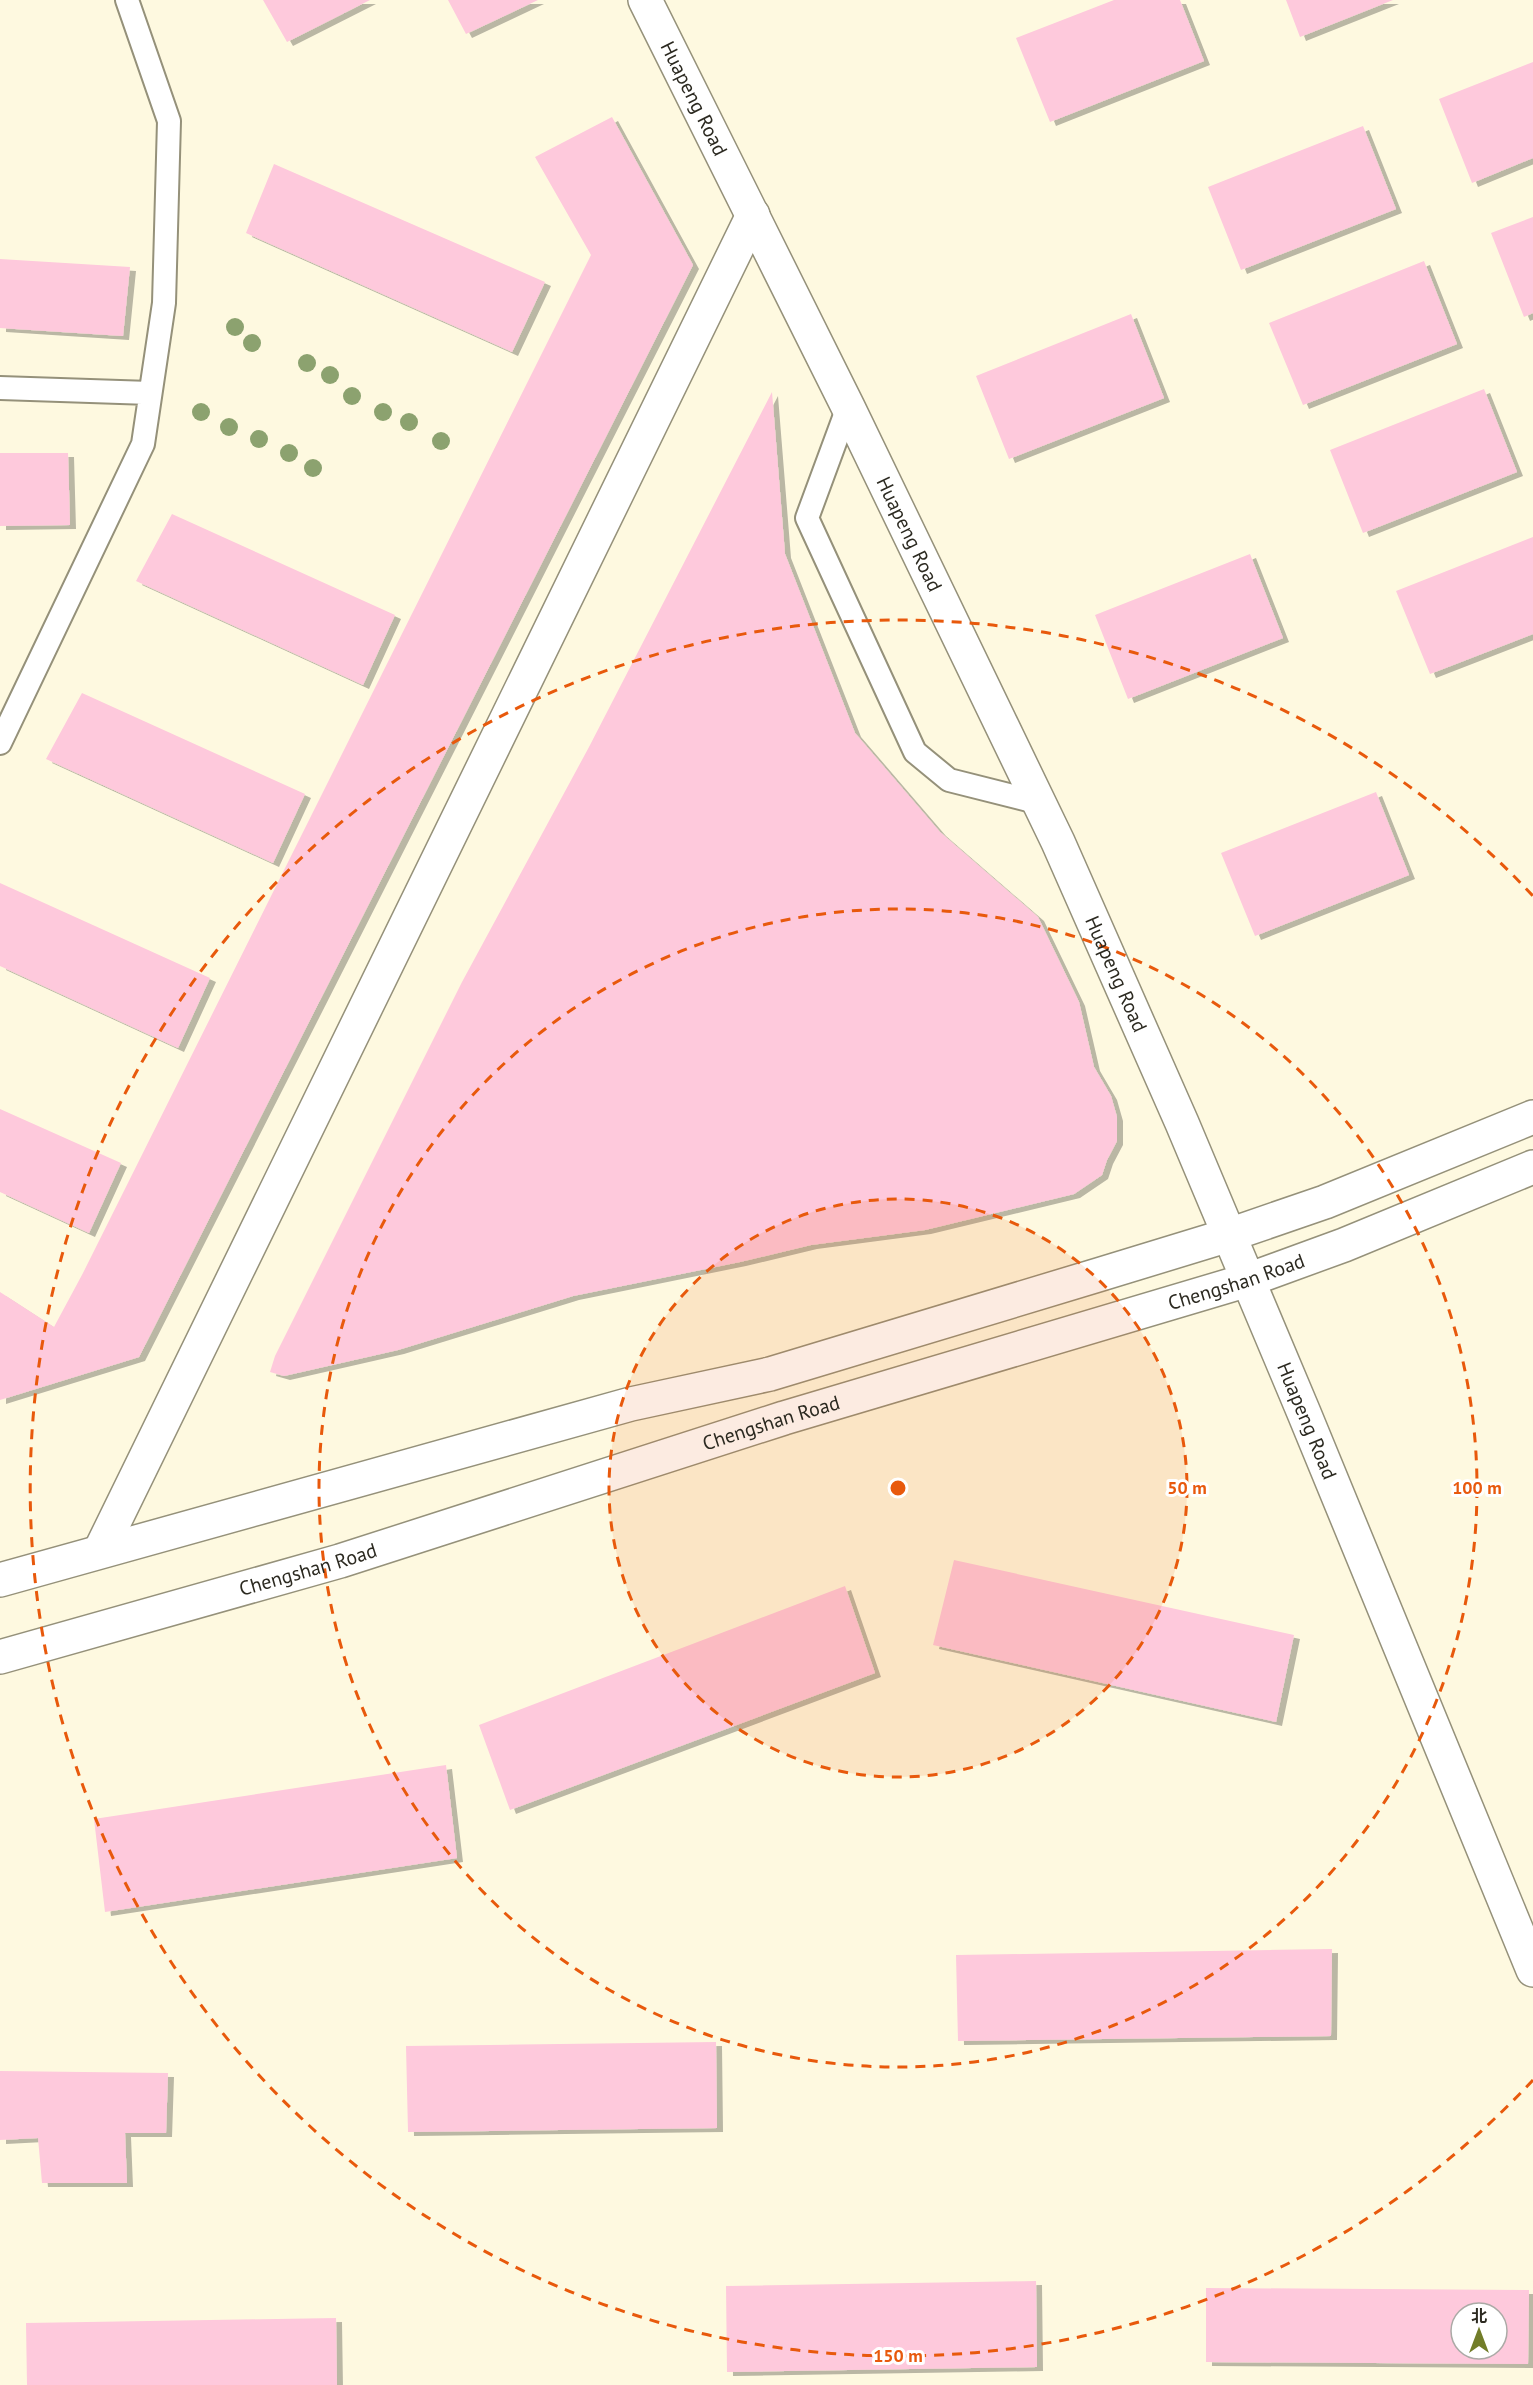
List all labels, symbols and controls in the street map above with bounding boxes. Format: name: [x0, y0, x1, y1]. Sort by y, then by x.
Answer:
street label: Huapeng Road: [655, 37, 734, 160]
street label: Huapeng Road: [871, 472, 948, 596]
street label: Huapeng Road: [1079, 912, 1153, 1036]
street label: Chengshan Road: [1165, 1247, 1308, 1316]
street label: Huapeng Road: [1271, 1358, 1343, 1483]
street label: Chengshan Road: [699, 1389, 843, 1456]
text: 50 m: [1167, 1476, 1207, 1499]
text: 100 m: [1452, 1476, 1502, 1499]
centre of rings: [888, 1478, 908, 1498]
street label: Chengshan Road: [236, 1537, 380, 1602]
north arrow: [1449, 2301, 1509, 2361]
text: 北: [1471, 2306, 1487, 2326]
text: 150 m: [873, 2344, 923, 2367]

